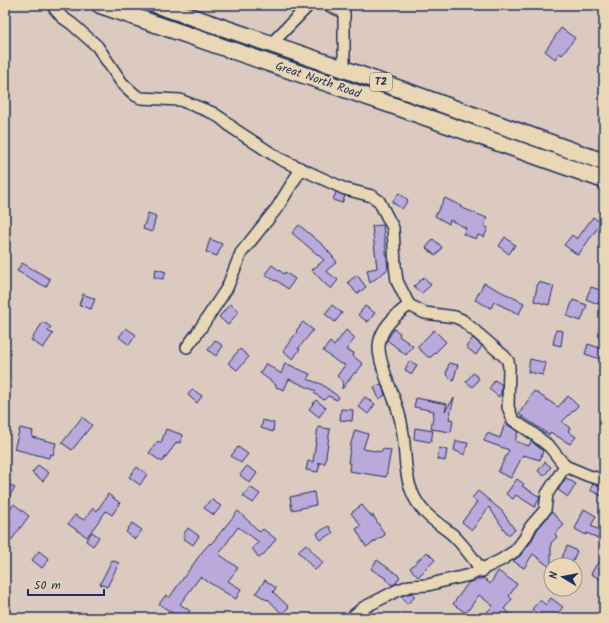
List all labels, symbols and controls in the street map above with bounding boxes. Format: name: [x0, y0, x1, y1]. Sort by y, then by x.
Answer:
street label: Great North Road: [273, 56, 364, 104]
road number: T2: [370, 73, 392, 91]
north arrow: [543, 557, 583, 597]
text: N: [545, 570, 564, 580]
scale bar: [28, 571, 104, 597]
text: 50 m: [34, 576, 61, 595]

